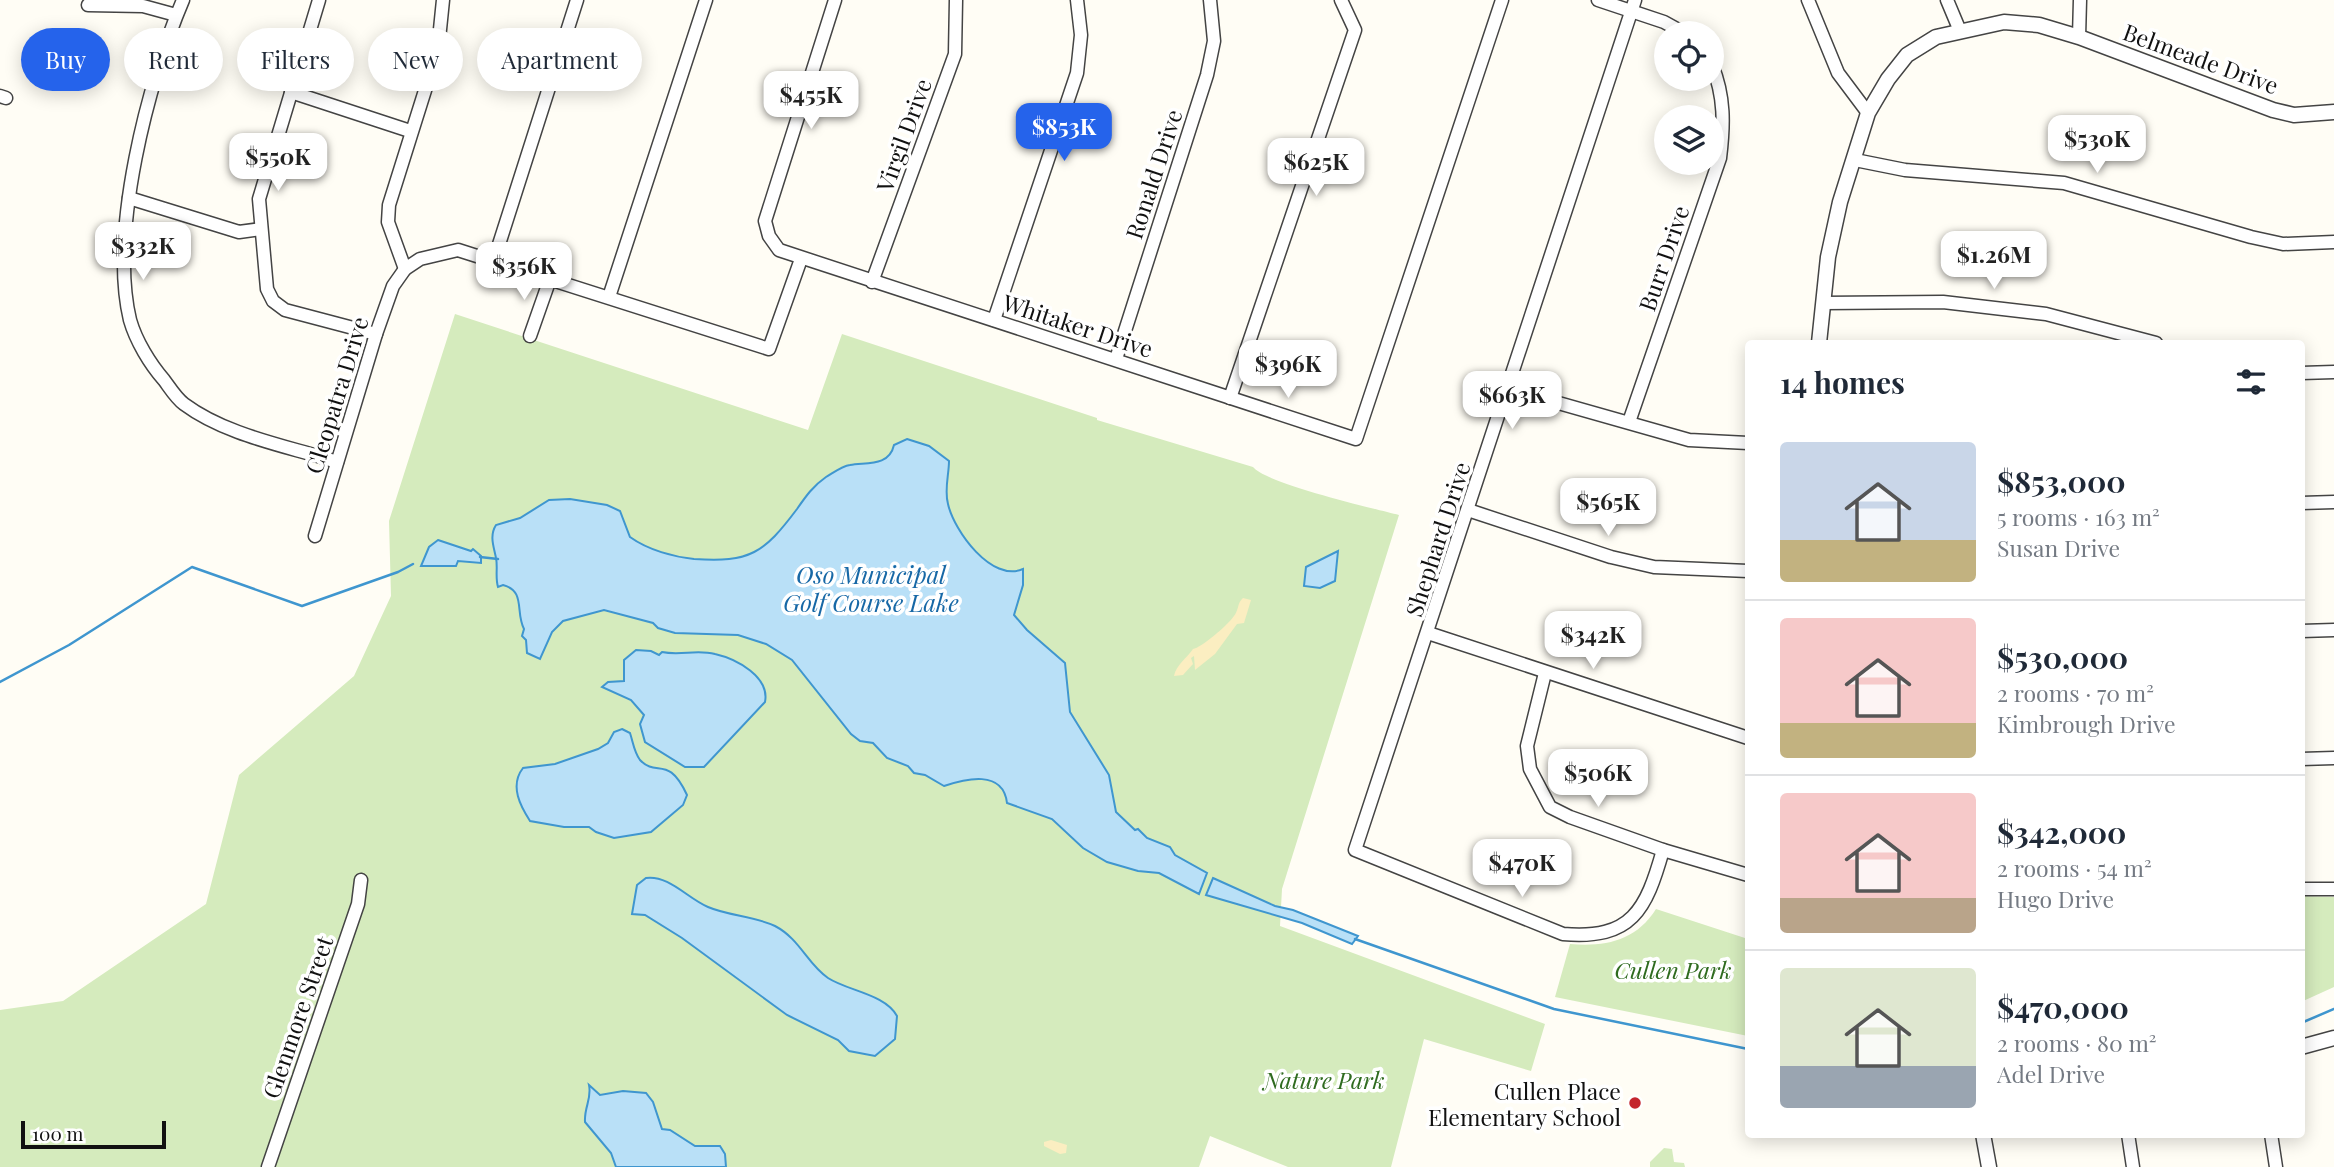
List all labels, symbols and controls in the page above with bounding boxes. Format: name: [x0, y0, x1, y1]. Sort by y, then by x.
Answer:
street label: Belmeade Drive: [2119, 16, 2283, 100]
map controls: [1654, 21, 1724, 175]
button: locate: [1654, 21, 1724, 91]
chip: Buy: [21, 28, 110, 91]
chip: Rent: [124, 28, 223, 91]
chip: Filters: [237, 28, 354, 91]
chip: New: [368, 28, 463, 91]
chip: Apartment: [477, 28, 642, 91]
pin: $455K: [762, 72, 860, 131]
street label: Virgil Drive: [868, 74, 938, 197]
text: $455K: [780, 78, 842, 109]
pin: $853K: [1015, 104, 1113, 163]
street label: Ronald Drive: [1117, 105, 1189, 243]
button: layers: [1654, 105, 1724, 175]
text: $853K: [1032, 110, 1096, 141]
pin: $530K: [2048, 116, 2146, 175]
text: $530K: [2064, 122, 2130, 153]
pin: $550K: [229, 134, 327, 193]
pin: $625K: [1267, 138, 1365, 198]
text: $550K: [245, 140, 311, 171]
text: $625K: [1283, 145, 1349, 176]
street label: Burr Drive: [1630, 201, 1696, 315]
pin: $332K: [94, 222, 192, 282]
text: $332K: [111, 229, 175, 260]
pin: $1.26M: [1937, 232, 2051, 291]
text: $1.26M: [1957, 238, 2031, 269]
pin: $356K: [475, 243, 573, 302]
text: $356K: [492, 249, 556, 280]
street label: Whitaker Drive: [998, 286, 1157, 364]
street label: Cleopatra Drive: [297, 313, 375, 477]
pin: $396K: [1239, 340, 1337, 400]
text: $396K: [1255, 347, 1321, 378]
text: 14 homes: [1780, 362, 1905, 402]
icon: filters: [2232, 363, 2270, 401]
pin: $663K: [1463, 372, 1561, 431]
text: $663K: [1479, 378, 1545, 409]
street label: Shephard Drive: [1397, 458, 1477, 620]
text: $853,000: [1997, 461, 2126, 501]
icon: home: [1836, 470, 1920, 554]
pin: $565K: [1559, 478, 1657, 538]
text: $565K: [1576, 485, 1640, 516]
text: 5 rooms · 163 m²: [1997, 501, 2160, 532]
text: Susan Drive: [1997, 532, 2120, 563]
water label: Oso Municipal Golf Course Lake: [783, 558, 959, 618]
pin: $342K: [1544, 612, 1642, 671]
text: $342K: [1561, 618, 1625, 649]
text: $530,000: [1997, 637, 2128, 677]
icon: home: [1836, 646, 1920, 730]
text: 2 rooms · 70 m²: [1997, 677, 2154, 708]
text: Kimbrough Drive: [1997, 708, 2176, 739]
pin: $506K: [1549, 750, 1647, 809]
text: $506K: [1564, 756, 1632, 787]
text: $342,000: [1997, 812, 2126, 852]
icon: home: [1836, 821, 1920, 905]
pin: $470K: [1473, 839, 1571, 899]
text: $470K: [1489, 846, 1555, 877]
text: 2 rooms · 54 m²: [1997, 852, 2152, 883]
text: Hugo Drive: [1997, 883, 2114, 914]
street label: Glenmore Street: [255, 931, 340, 1102]
park label: Cullen Park: [1614, 954, 1732, 985]
text: $470,000: [1997, 987, 2129, 1027]
icon: home: [1836, 996, 1920, 1080]
text: 2 rooms · 80 m²: [1997, 1027, 2157, 1058]
text: Adel Drive: [1997, 1058, 2105, 1089]
park label: Nature Park: [1261, 1064, 1385, 1095]
place label: Cullen Place Elementary School: [1428, 1075, 1621, 1132]
marker: Cullen Place Elementary School: [1627, 1095, 1643, 1111]
scale bar: [21, 1118, 166, 1150]
text: 100 m: [32, 1120, 83, 1146]

